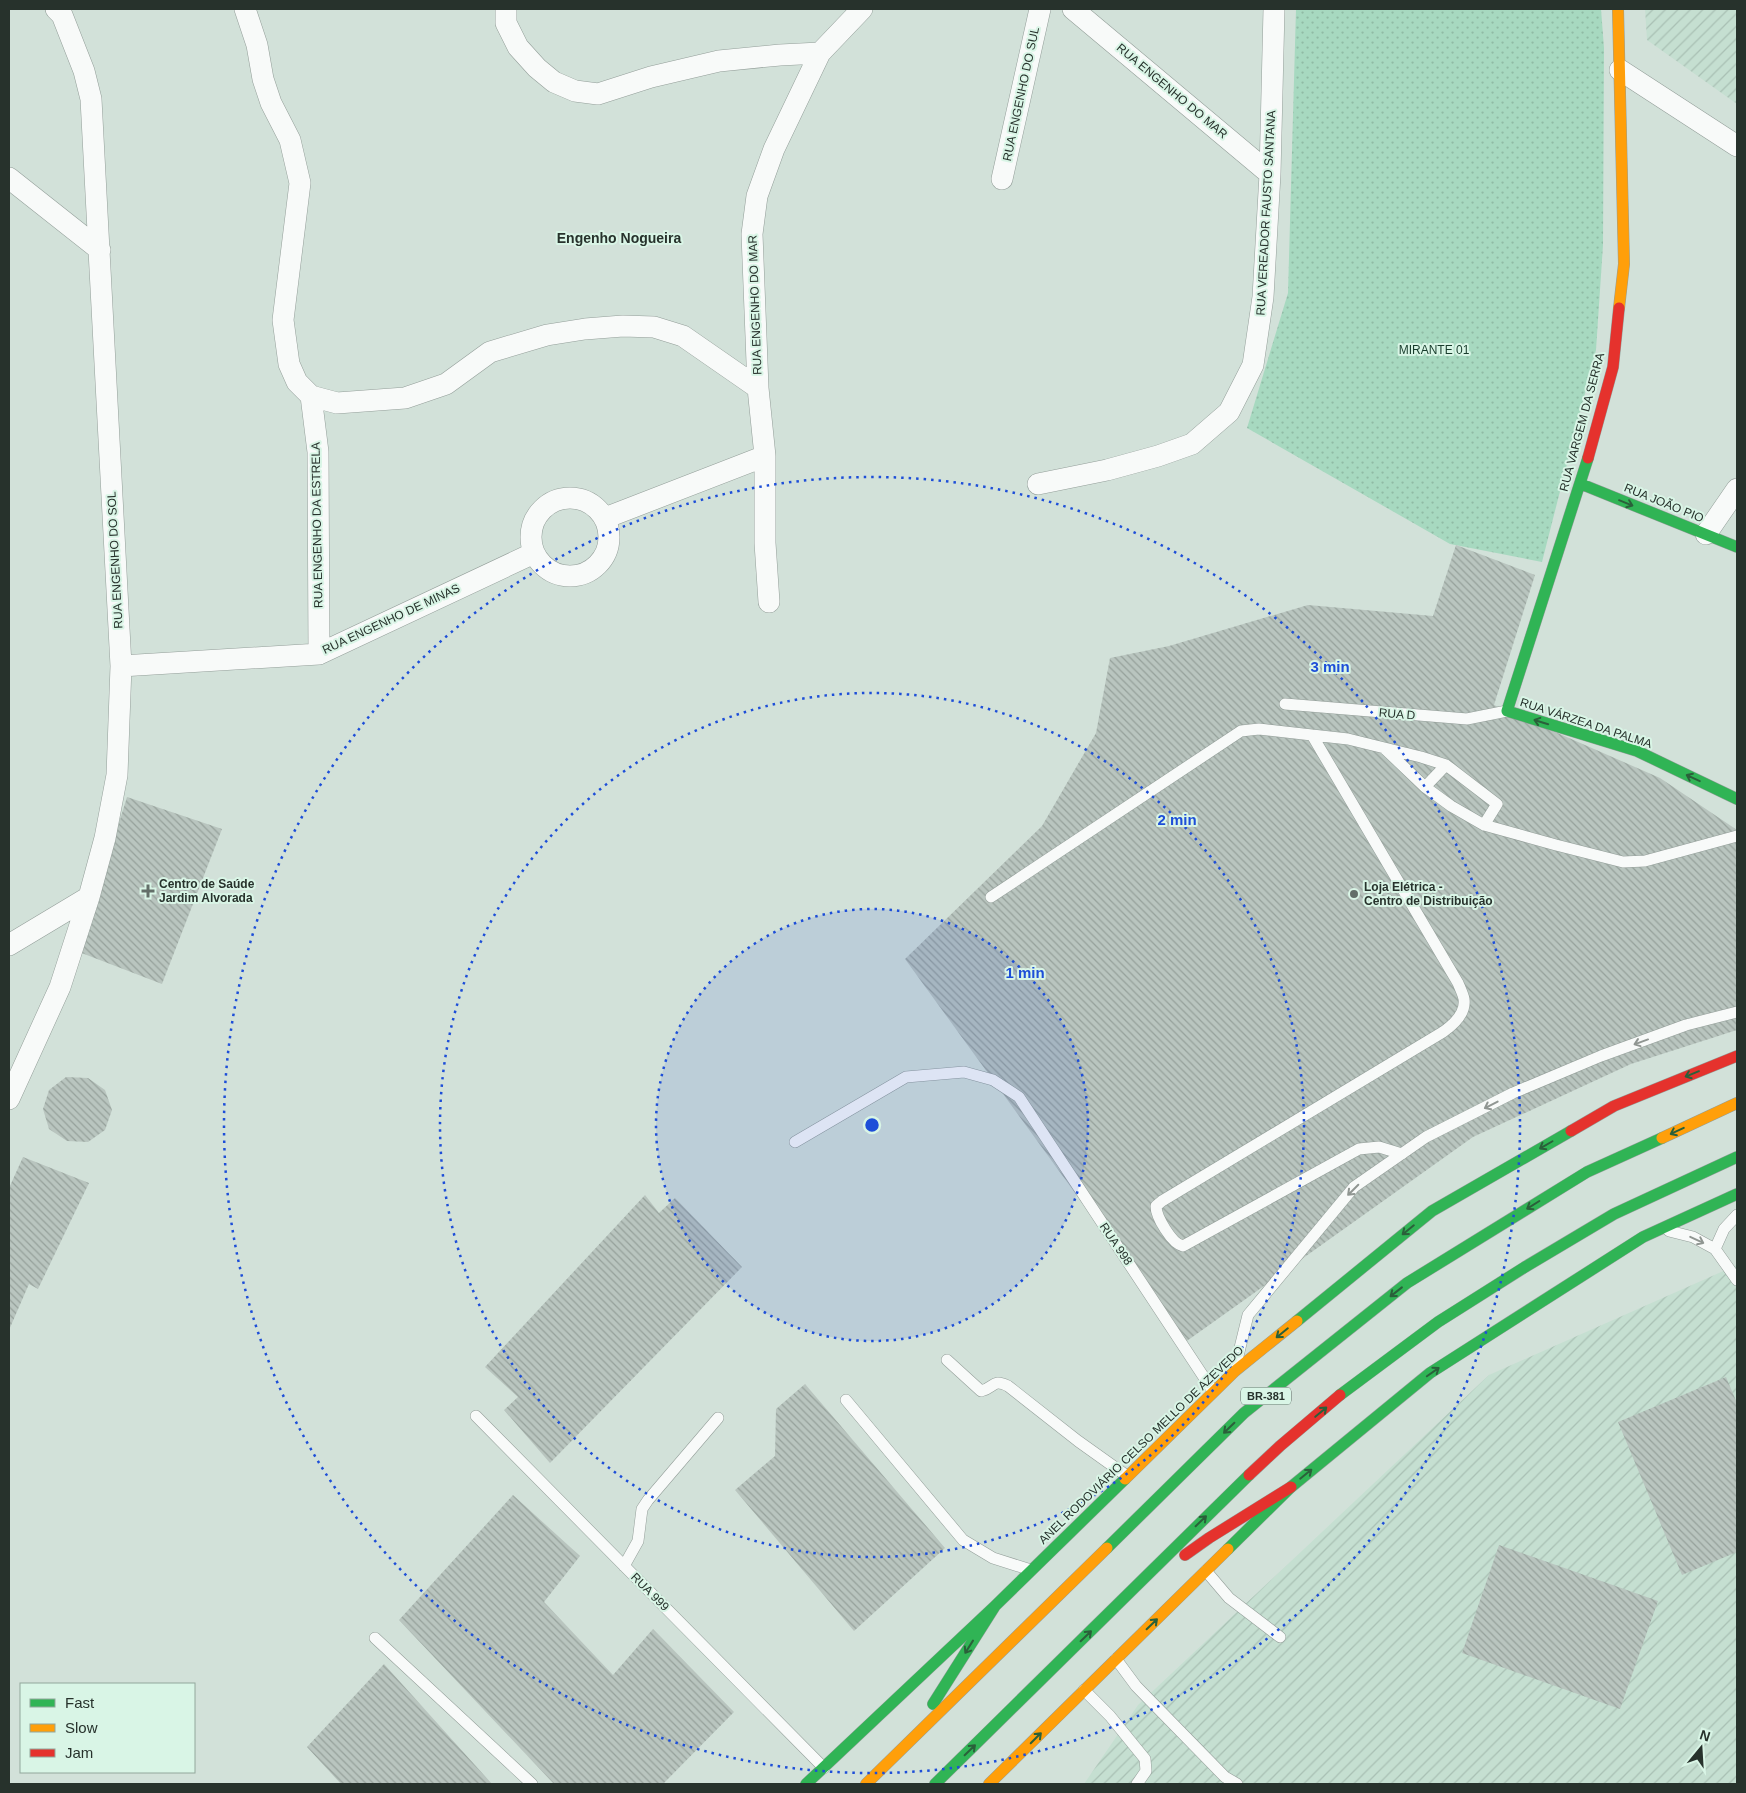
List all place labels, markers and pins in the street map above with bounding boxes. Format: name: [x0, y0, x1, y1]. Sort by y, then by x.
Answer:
place label: Centro de Saúde Jardim Alvorada: [159, 877, 255, 905]
place label: Loja Elétrica - Centro de Distribuição: [1364, 880, 1493, 908]
marker: Centro de Saúde Jardim Alvorada: [141, 884, 155, 898]
marker: Loja Elétrica - Centro de Distribuição: [1348, 888, 1360, 900]
centre of rings: [863, 1116, 881, 1134]

